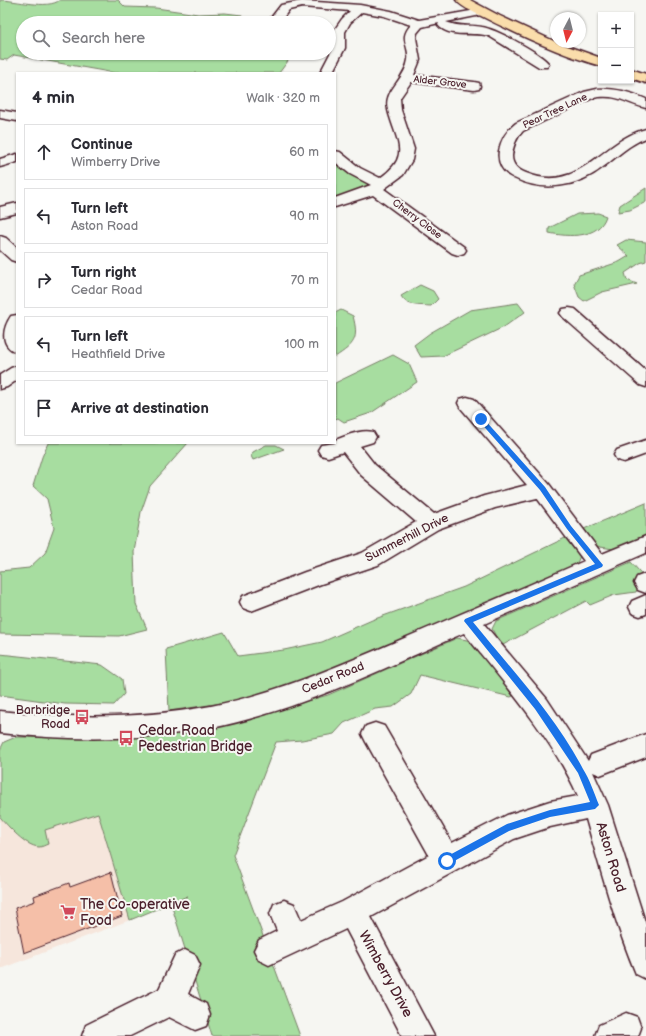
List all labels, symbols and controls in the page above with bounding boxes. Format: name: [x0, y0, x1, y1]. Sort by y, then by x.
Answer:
north arrow: [550, 12, 586, 48]
map controls: [598, 12, 634, 84]
button: +: [598, 12, 634, 48]
search box: [16, 16, 336, 60]
icon: search: [30, 27, 52, 49]
text: Search here: [62, 29, 145, 48]
button: −: [598, 48, 634, 84]
street label: Alder Grove: [413, 73, 467, 91]
text: 4 min: [32, 88, 75, 108]
text: Walk · 320 m: [246, 90, 320, 106]
street label: Pear Tree Lane: [521, 91, 589, 131]
text: Continue: [71, 135, 133, 154]
icon: ahead: [33, 141, 55, 163]
text: 60 m: [289, 144, 319, 160]
text: Wimberry Drive: [71, 154, 160, 170]
street label: Cherry Close: [390, 197, 444, 241]
text: Turn left: [71, 199, 128, 218]
icon: left: [33, 205, 55, 227]
text: 90 m: [290, 208, 319, 224]
text: Aston Road: [71, 218, 138, 234]
text: Turn right: [71, 263, 136, 282]
icon: right: [33, 269, 55, 291]
text: 70 m: [291, 272, 319, 288]
text: Cedar Road: [71, 282, 142, 298]
text: Turn left: [71, 327, 128, 346]
icon: left: [33, 333, 55, 355]
text: 100 m: [284, 336, 319, 352]
text: Heathfield Drive: [71, 346, 165, 362]
icon: arrive: [33, 397, 55, 419]
text: Arrive at destination: [71, 399, 209, 418]
route end: [472, 410, 490, 428]
street label: Summerhill Drive: [363, 511, 451, 565]
street label: Cedar Road: [300, 659, 366, 697]
place label: Barbridge Road: [16, 703, 70, 732]
bus stop icon: Barbridge Road: [73, 708, 91, 726]
place label: Cedar Road Pedestrian Bridge: [138, 722, 252, 755]
bus stop icon: Cedar Road Pedestrian Bridge: [117, 729, 135, 747]
street label: Aston Road: [592, 820, 630, 894]
route start: [438, 852, 456, 870]
place label: The Co-operative Food: [80, 896, 190, 929]
supermarket icon: The Co-operative Food: [59, 903, 77, 921]
street label: Wimberry Drive: [355, 928, 417, 1020]

